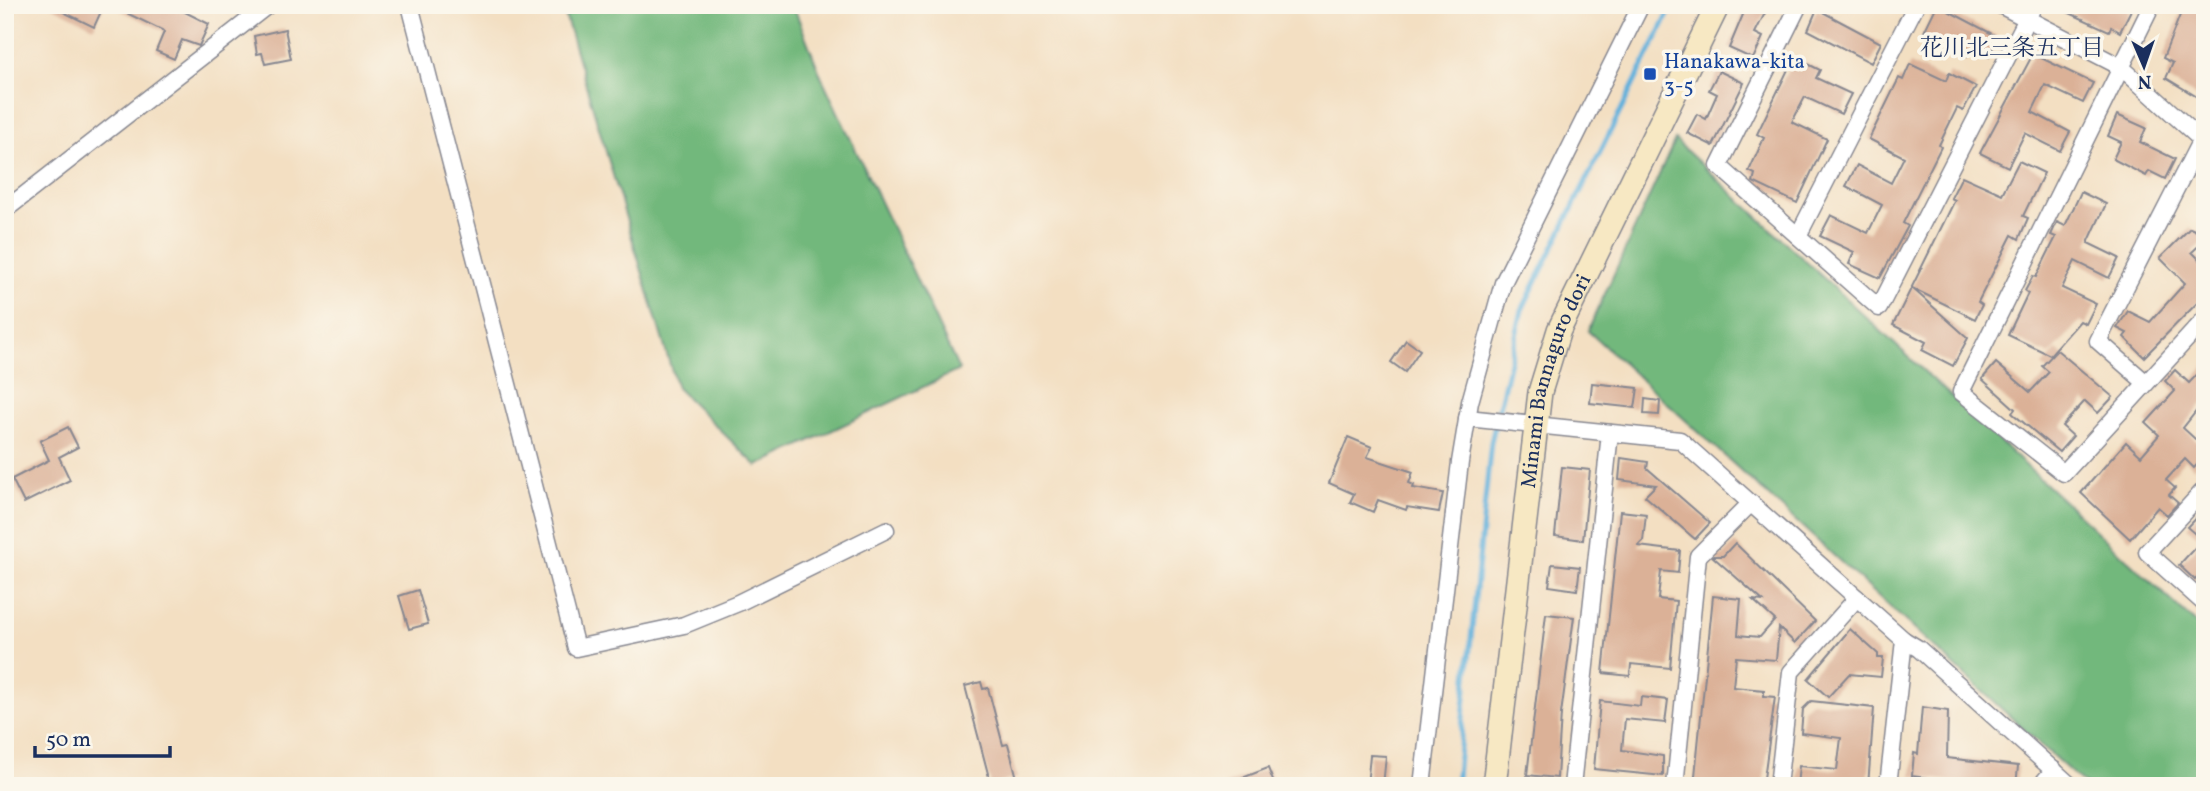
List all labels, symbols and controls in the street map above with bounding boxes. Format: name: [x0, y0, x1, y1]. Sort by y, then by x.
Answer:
north arrow: [2108, 32, 2178, 102]
district label: 花川北三条五丁目: [1920, 33, 2104, 65]
place label: Hanakawa-kita 3-5: [1664, 48, 1805, 101]
marker: Hanakawa-kita 3-5: [1642, 66, 1658, 82]
text: N: [2137, 68, 2152, 94]
street label: Minami Bannaguro dori: [1514, 269, 1599, 490]
scale bar: [35, 714, 170, 758]
text: 50 m: [46, 726, 91, 755]

